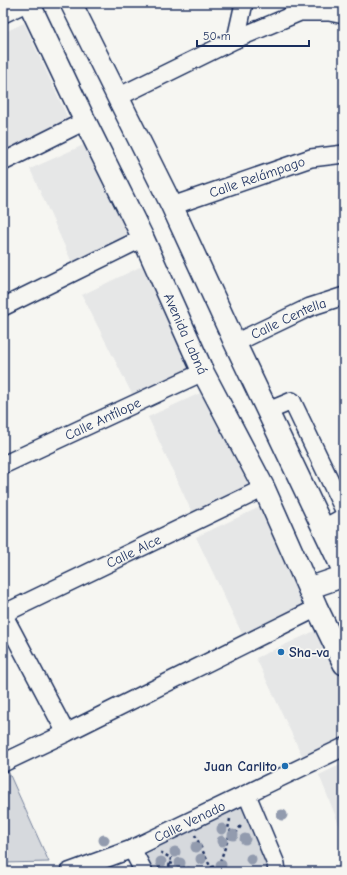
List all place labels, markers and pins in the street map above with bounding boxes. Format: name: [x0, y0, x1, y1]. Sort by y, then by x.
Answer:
place label: Sha-va: [289, 644, 330, 661]
marker: Sha-va: [276, 647, 286, 657]
place label: Juan Carlito: [204, 758, 277, 775]
marker: Juan Carlito: [280, 761, 290, 771]

